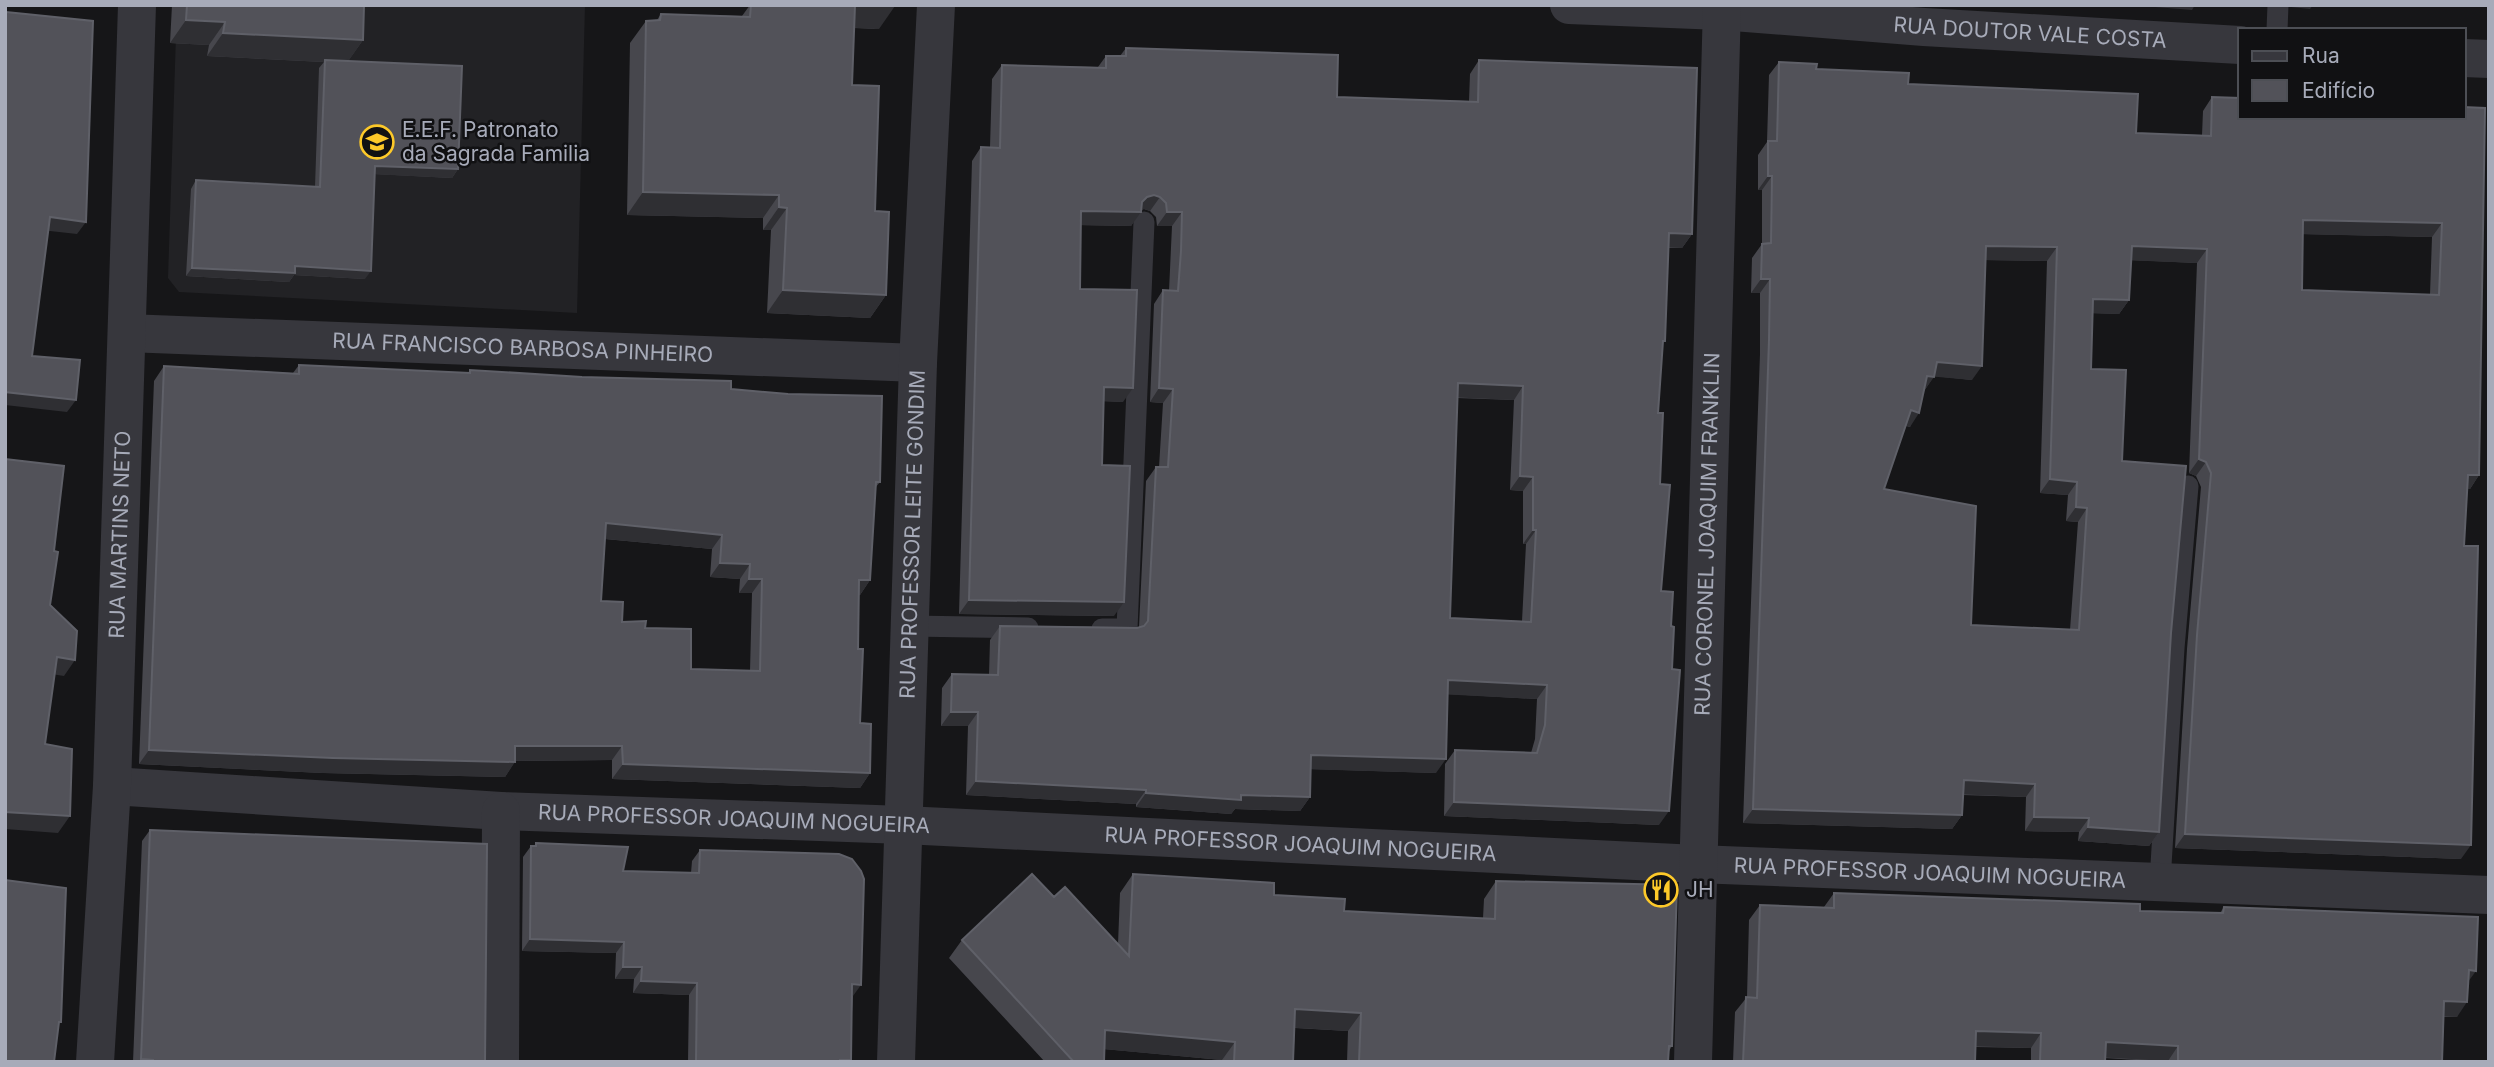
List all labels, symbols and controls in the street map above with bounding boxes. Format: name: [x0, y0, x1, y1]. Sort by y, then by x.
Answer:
street label: RUA DOUTOR VALE COSTA: [1893, 12, 2167, 53]
legend: [2238, 28, 2466, 119]
text: Rua: [2302, 43, 2340, 68]
text: Edifício: [2302, 78, 2375, 103]
place label: E.E.F. Patronato da Sagrada Familia: [402, 117, 590, 166]
school or university icon: E.E.F. Patronato da Sagrada Familia: [358, 123, 396, 161]
street label: RUA FRANCISCO BARBOSA PINHEIRO: [332, 328, 714, 367]
street label: RUA CORONEL JOAQUIM FRANKLIN: [1690, 352, 1724, 716]
street label: RUA PROFESSOR LEITE GONDIM: [894, 369, 930, 699]
street label: RUA MARTINS NETO: [104, 430, 135, 639]
street label: RUA PROFESSOR JOAQUIM NOGUEIRA: [538, 799, 931, 838]
street label: RUA PROFESSOR JOAQUIM NOGUEIRA: [1104, 822, 1497, 866]
street label: RUA PROFESSOR JOAQUIM NOGUEIRA: [1733, 852, 2126, 893]
restaurant icon: JH: [1642, 871, 1680, 909]
place label: JH: [1686, 877, 1714, 902]

